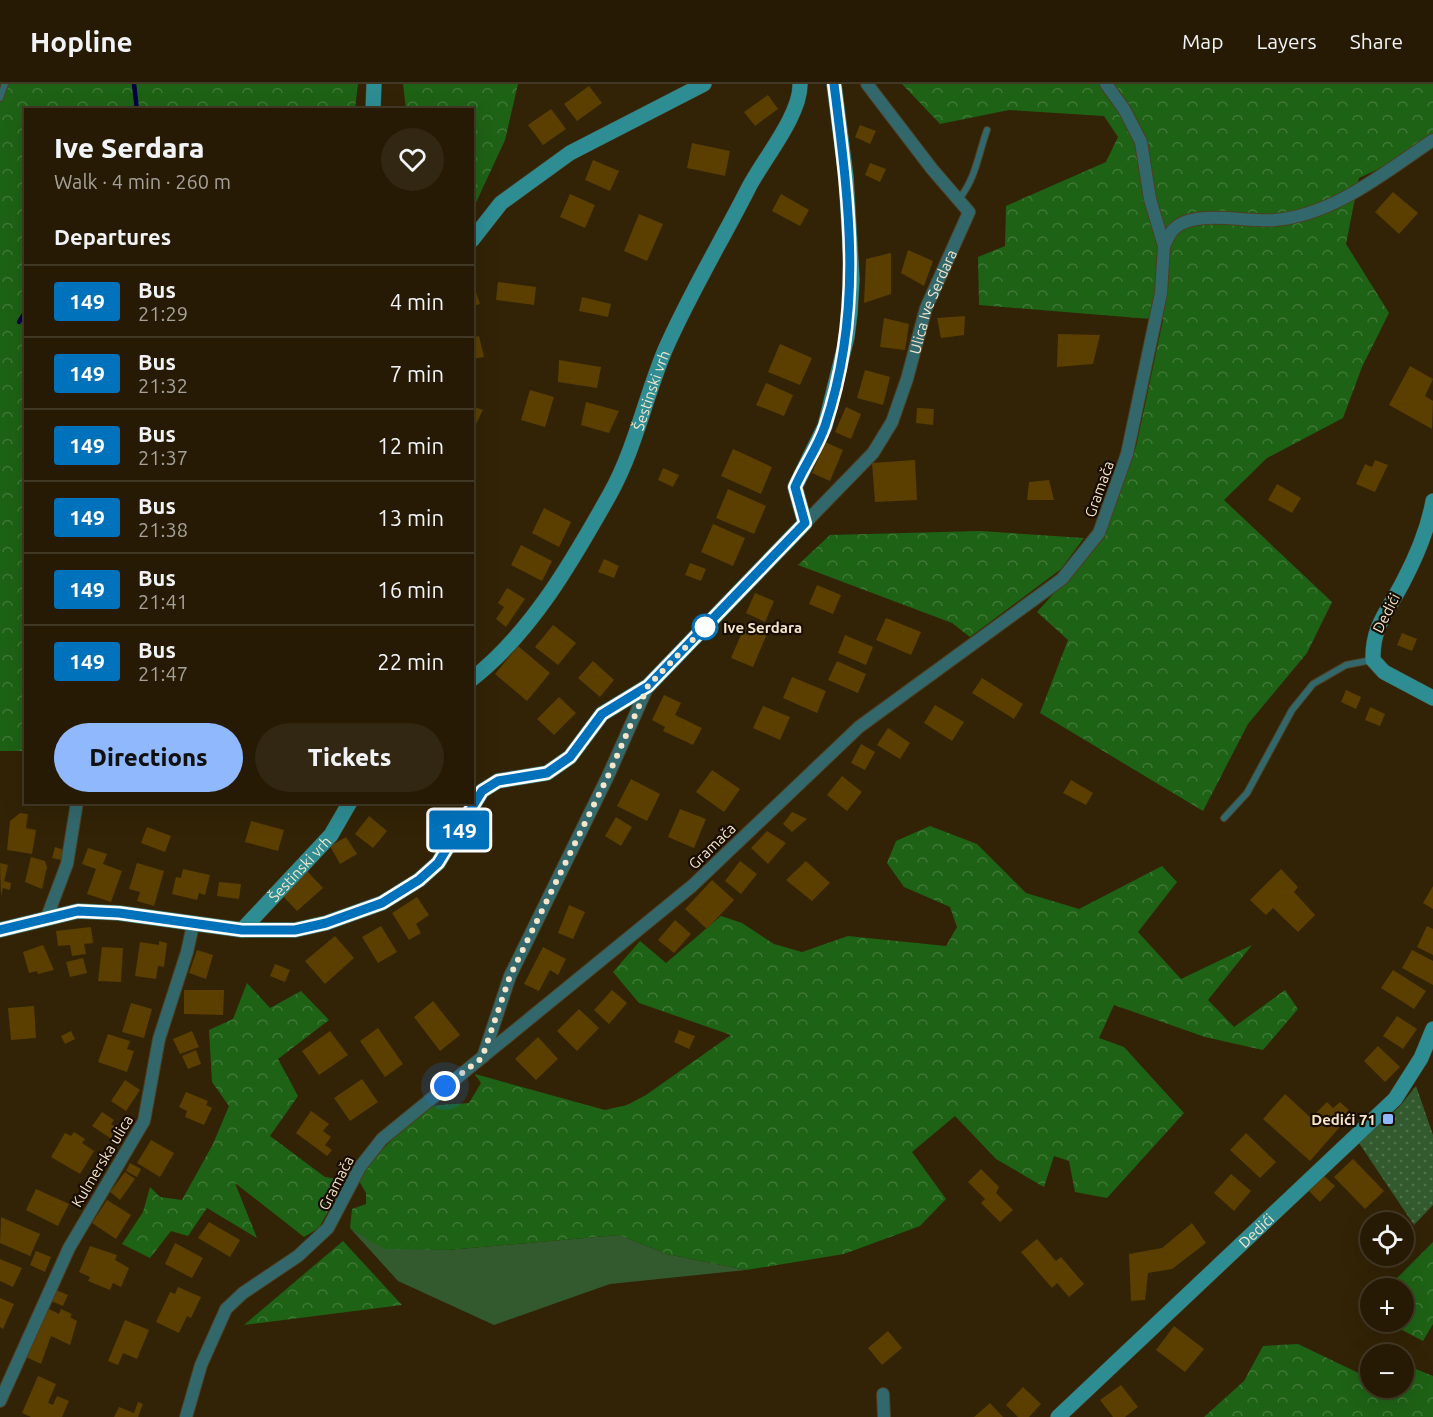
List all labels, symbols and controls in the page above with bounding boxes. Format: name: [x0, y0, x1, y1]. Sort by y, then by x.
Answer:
text: Hopline: [30, 26, 133, 57]
text: Map: [1182, 29, 1223, 53]
text: Layers: [1256, 29, 1317, 53]
text: Share: [1350, 29, 1403, 53]
button: heart: [381, 128, 444, 191]
text: Ive Serdara: [54, 132, 205, 163]
text: Walk · 4 min · 260 m: [54, 170, 231, 193]
text: Departures: [54, 224, 171, 249]
street label: Ulica Ive Serdara: [906, 247, 960, 356]
text: Bus: [138, 277, 176, 302]
text: 149: [69, 289, 105, 313]
text: 4 min: [390, 289, 444, 314]
text: 21:29: [138, 302, 188, 325]
street label: Šestinski vrh: [629, 348, 673, 432]
text: Bus: [138, 349, 176, 374]
text: 149: [69, 361, 105, 385]
text: 7 min: [390, 361, 444, 386]
text: 21:32: [138, 374, 188, 397]
text: Bus: [138, 421, 176, 446]
text: 149: [69, 433, 105, 457]
text: 12 min: [377, 433, 444, 458]
text: 21:37: [138, 446, 188, 469]
street label: Gramača: [1081, 459, 1117, 519]
text: Bus: [138, 493, 176, 518]
text: 149: [69, 505, 105, 529]
text: 13 min: [377, 505, 444, 530]
text: 21:38: [138, 518, 188, 541]
text: Bus: [138, 565, 176, 590]
text: 149: [69, 577, 105, 601]
text: 16 min: [377, 577, 444, 602]
text: 21:41: [138, 590, 188, 613]
street label: Dedići: [1369, 590, 1403, 636]
marker: Ive Serdara: [692, 614, 718, 640]
place label: Ive Serdara: [723, 619, 802, 636]
text: Bus: [138, 637, 176, 662]
text: 149: [69, 649, 105, 673]
text: 22 min: [377, 649, 444, 674]
text: 21:47: [138, 662, 188, 685]
button: Directions: [54, 723, 243, 792]
button: Tickets: [255, 723, 444, 792]
line badge: 149: [424, 810, 494, 850]
text: 149: [441, 818, 477, 842]
street label: Gramača: [685, 820, 739, 872]
street label: Šestinski vrh: [265, 832, 334, 905]
your location: [430, 1071, 460, 1101]
place label: Dedići 71: [1311, 1111, 1376, 1128]
street label: Kulmerska ulica: [68, 1112, 136, 1210]
marker: Dedići 71: [1381, 1112, 1395, 1126]
street label: Gramača: [315, 1153, 357, 1213]
street label: Dedići: [1235, 1210, 1277, 1251]
map controls: [1360, 1212, 1414, 1398]
button: locate: [1360, 1212, 1414, 1266]
button: +: [1360, 1278, 1414, 1332]
button: −: [1360, 1344, 1414, 1398]

